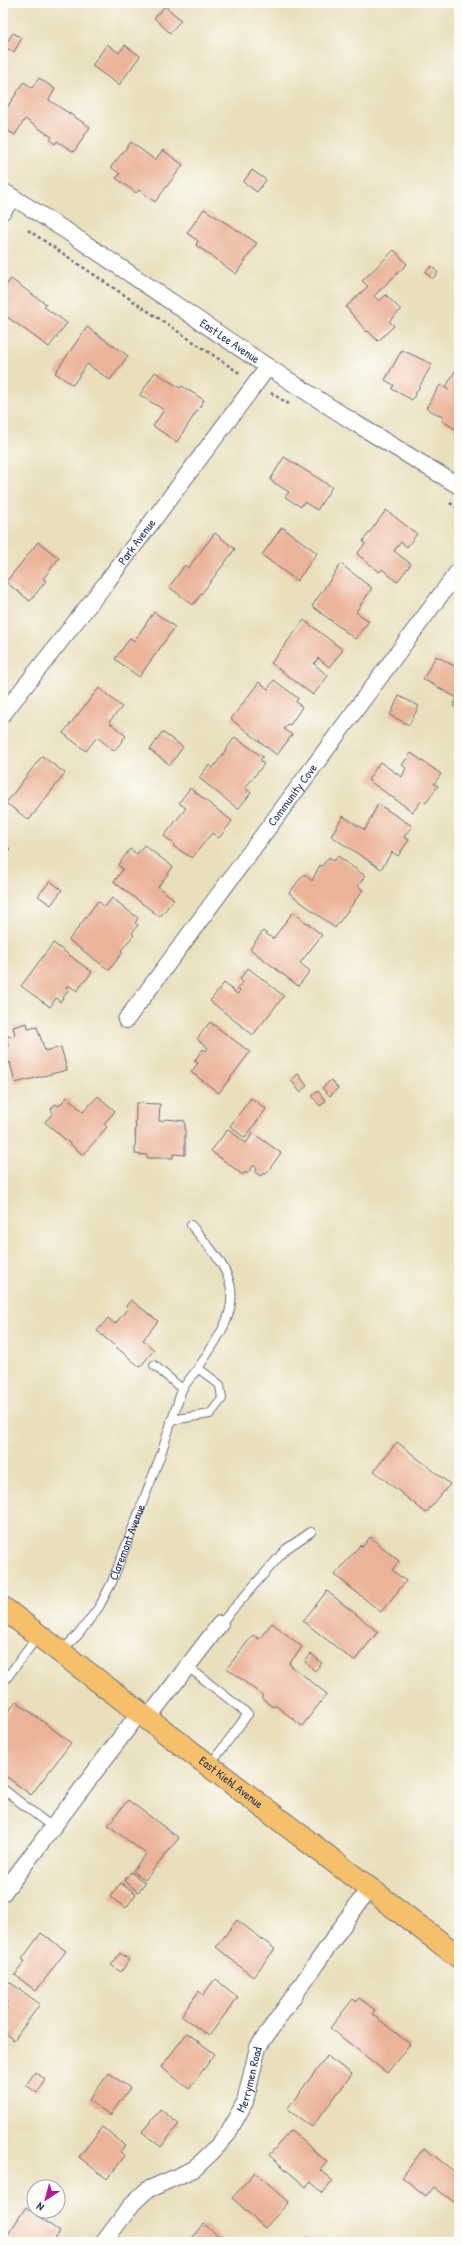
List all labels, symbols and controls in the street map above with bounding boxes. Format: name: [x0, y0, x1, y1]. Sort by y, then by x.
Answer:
street label: East Lee Avenue: [197, 314, 263, 367]
street label: Park Avenue: [114, 515, 159, 568]
street label: Community Cove: [263, 760, 321, 829]
street label: Claremont Avenue: [105, 1502, 149, 1582]
street label: East Kiehl Avenue: [196, 1752, 267, 1812]
street label: Merrymen Road: [232, 2045, 266, 2115]
north arrow: [26, 2179, 66, 2219]
text: N: [34, 2200, 47, 2214]

